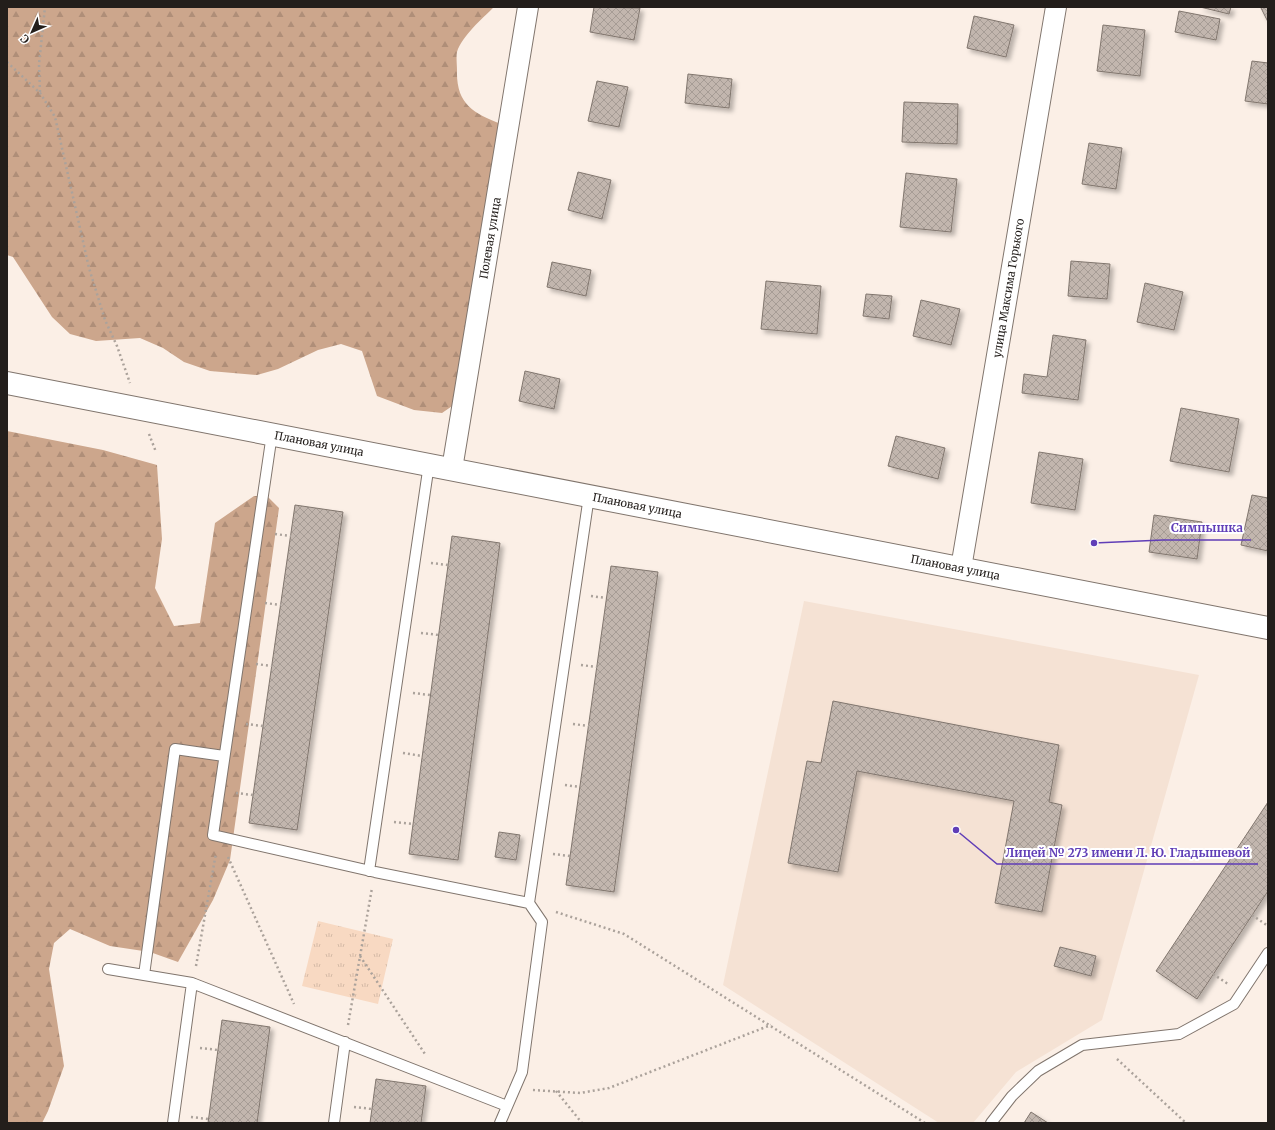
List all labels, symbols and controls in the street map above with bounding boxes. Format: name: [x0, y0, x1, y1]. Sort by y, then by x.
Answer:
north arrow: [12, 12, 52, 52]
text: С: [17, 32, 32, 47]
street label: Полевая улица: [476, 196, 504, 280]
street label: улица Максима Горького: [990, 217, 1027, 359]
street label: Плановая улица: [273, 428, 365, 459]
street label: Плановая улица: [591, 490, 683, 521]
callout: Симпышка: [1163, 516, 1251, 540]
text: Симпышка: [1171, 520, 1243, 535]
street label: Плановая улица: [909, 552, 1001, 583]
callout: Лицей № 273 имени Л. Ю. Гладышевой: [997, 840, 1258, 864]
text: Лицей № 273 имени Л. Ю. Гладышевой: [1005, 845, 1251, 860]

